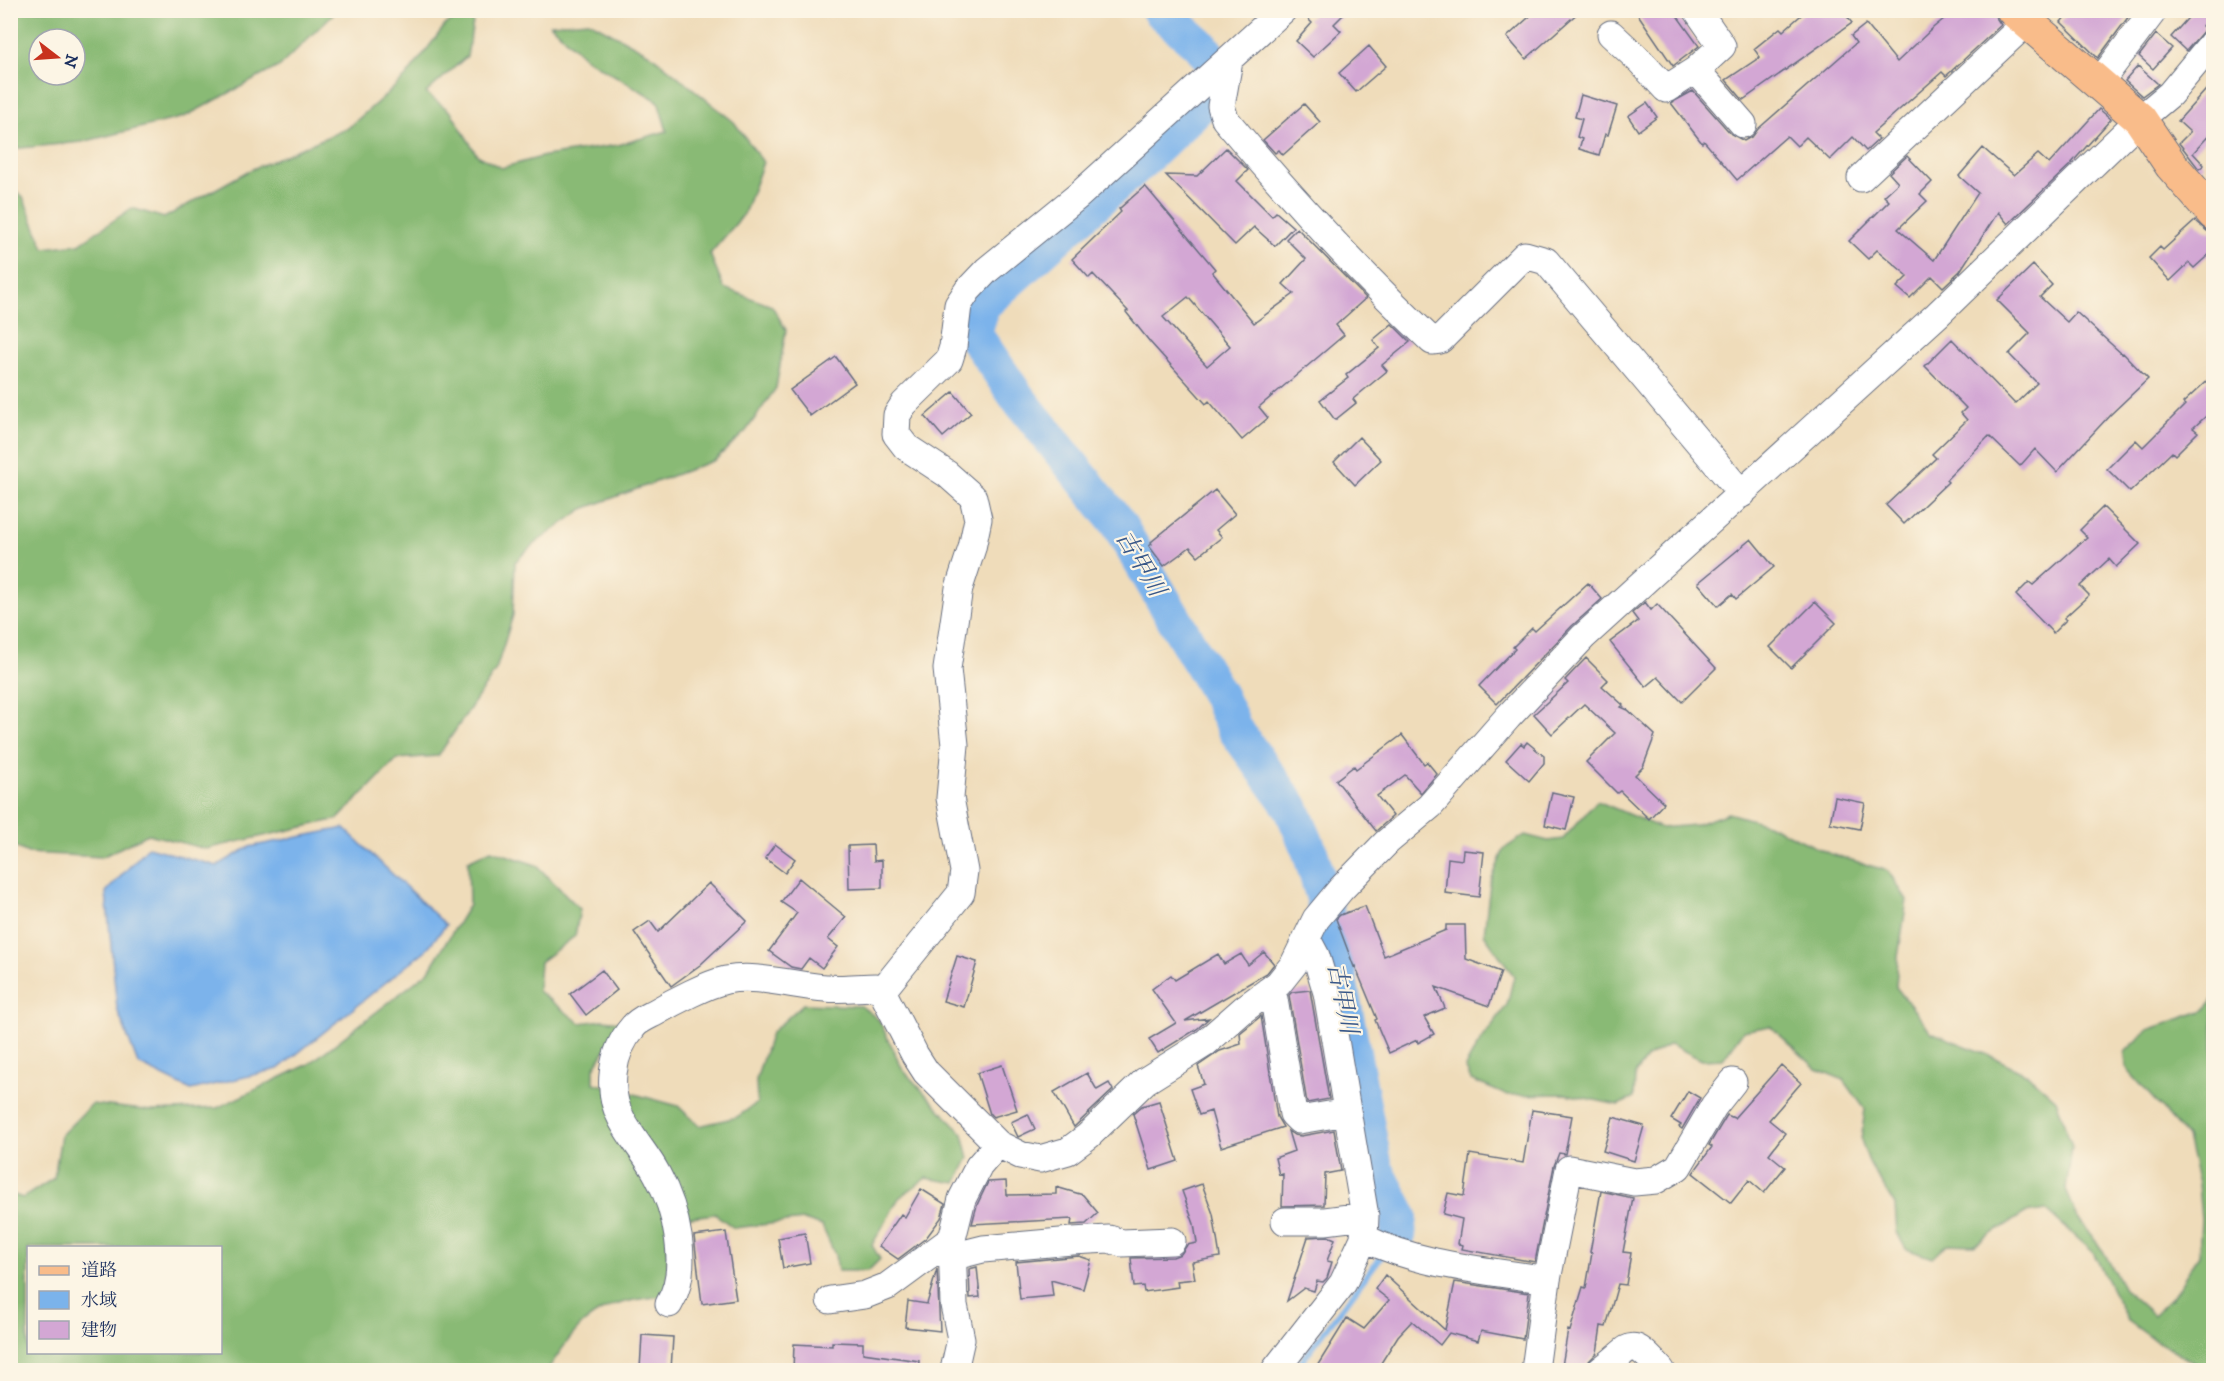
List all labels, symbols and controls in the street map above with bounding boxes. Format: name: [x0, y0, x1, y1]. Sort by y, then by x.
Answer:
north arrow: [27, 27, 87, 87]
text: N: [59, 52, 82, 70]
water label: 古甲川: [1109, 525, 1173, 605]
water label: 古甲川: [1320, 960, 1364, 1039]
legend: [27, 1246, 222, 1354]
text: 道路: [81, 1260, 117, 1282]
text: 水域: [81, 1290, 117, 1312]
text: 建物: [81, 1320, 117, 1342]

